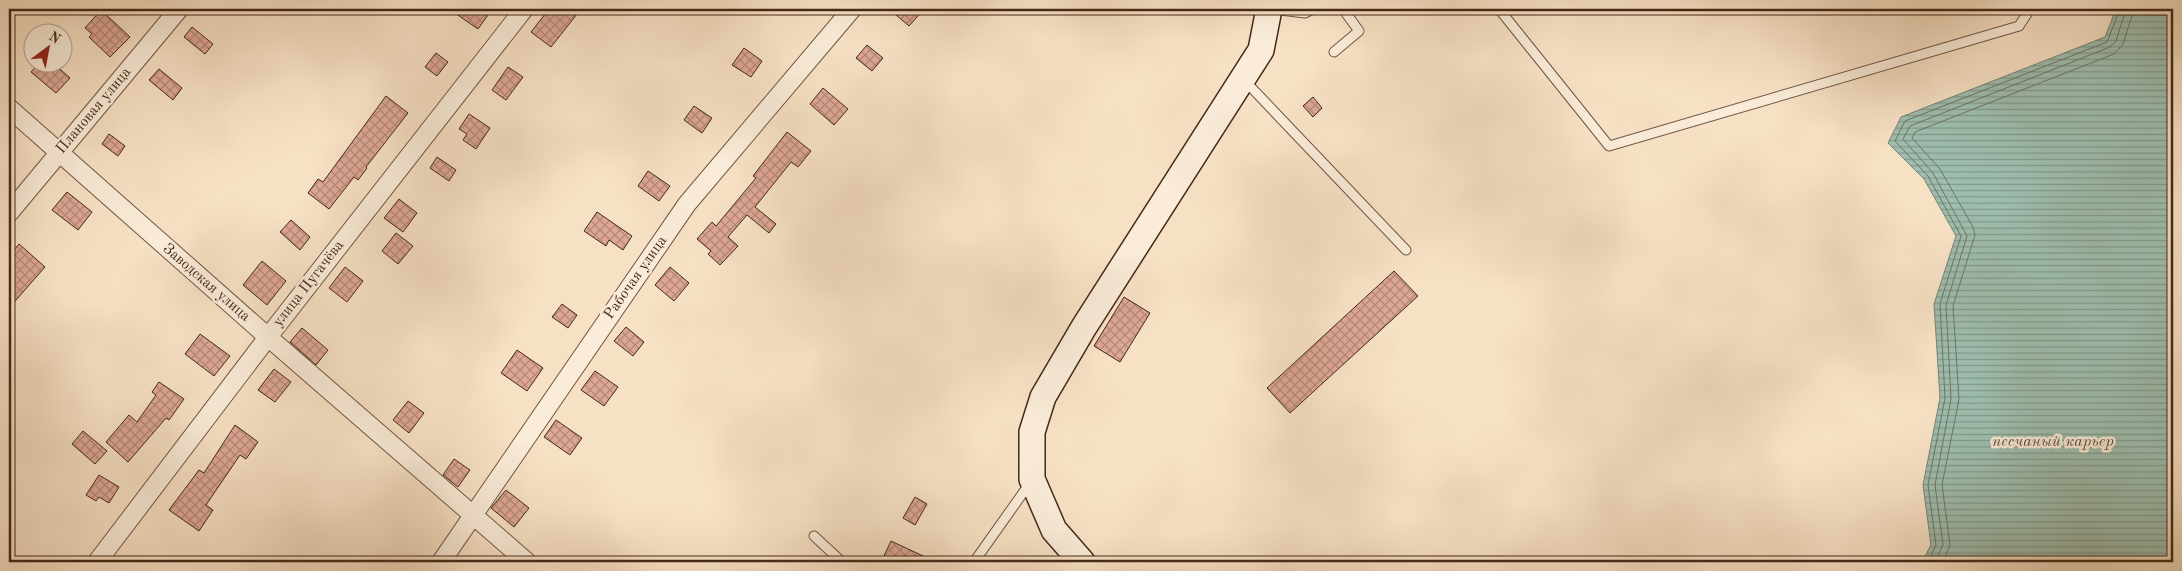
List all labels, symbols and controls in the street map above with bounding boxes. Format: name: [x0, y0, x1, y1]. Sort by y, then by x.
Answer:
north arrow: [22, 22, 72, 72]
text: N: [46, 29, 63, 47]
street label: Плановая улица: [54, 65, 135, 157]
street label: Рабочая улица: [602, 233, 671, 322]
street label: улица Пугачёва: [271, 238, 348, 330]
street label: Заводская улица: [159, 241, 253, 325]
water label: песчаный карьер: [1992, 434, 2114, 450]

